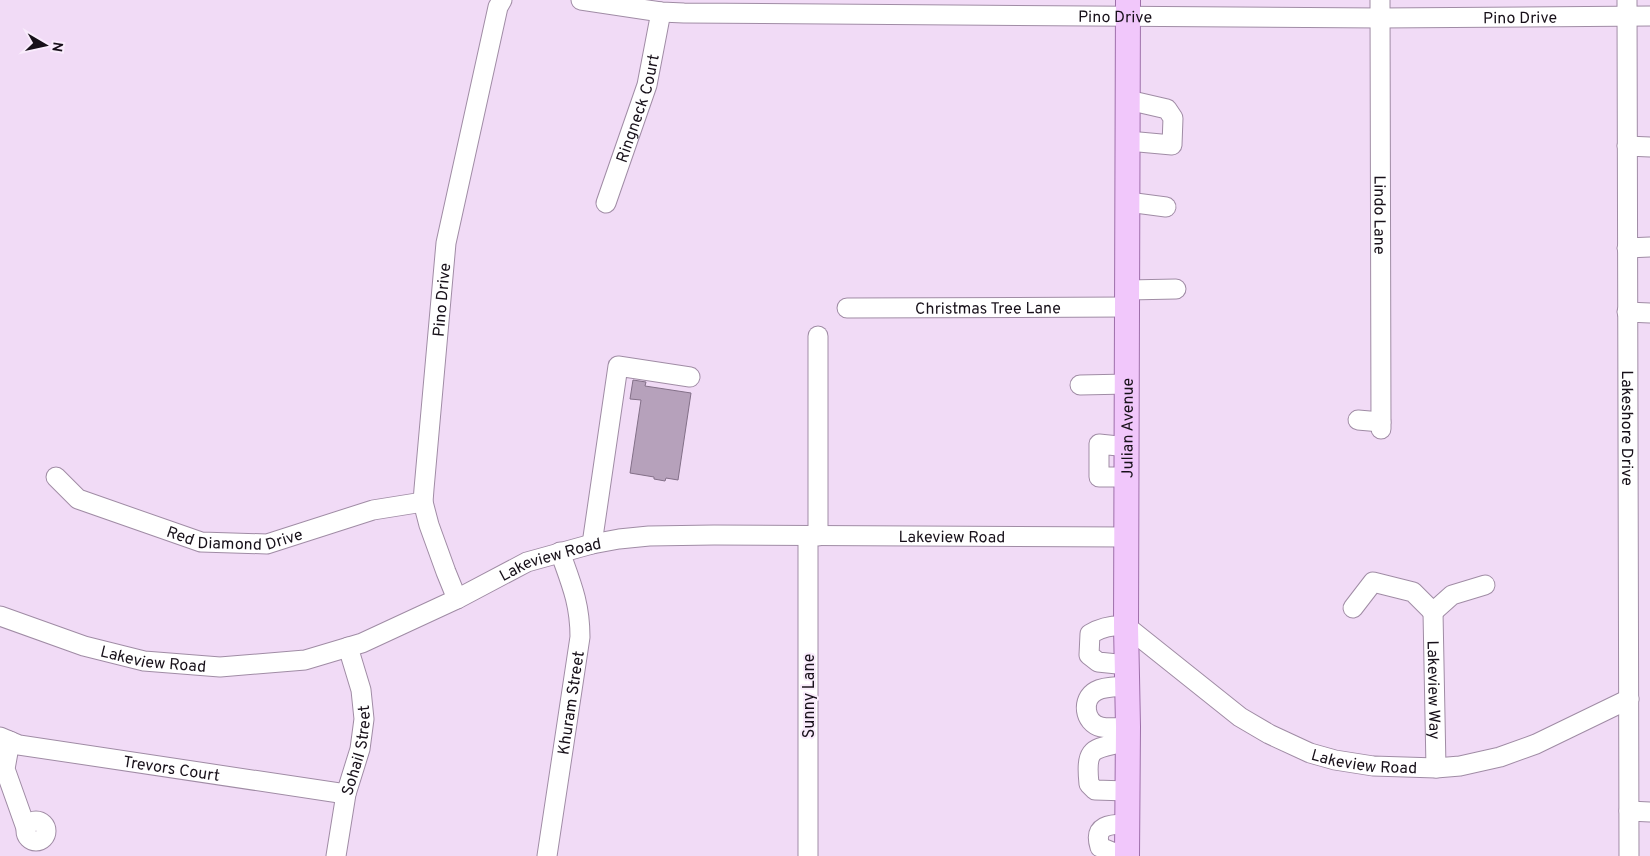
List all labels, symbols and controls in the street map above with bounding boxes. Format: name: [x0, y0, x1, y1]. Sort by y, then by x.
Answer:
street label: Pino Drive: [1078, 8, 1152, 28]
street label: Pino Drive: [1483, 9, 1557, 29]
north arrow: [20, 20, 70, 70]
text: N: [47, 40, 66, 53]
street label: Ringneck Court: [613, 53, 665, 166]
street label: Lindo Lane: [1368, 175, 1389, 255]
street label: Pino Drive: [430, 262, 456, 338]
street label: Christmas Tree Lane: [915, 299, 1061, 320]
street label: Lakeshore Drive: [1616, 370, 1636, 486]
street label: Julian Avenue: [1118, 378, 1139, 478]
street label: Red Diamond Drive: [164, 523, 306, 556]
street label: Lakeview Road: [899, 528, 1005, 548]
street label: Lakeview Road: [496, 534, 603, 587]
street label: Lakeview Way: [1422, 640, 1443, 740]
street label: Lakeview Road: [98, 642, 207, 678]
street label: Khuram Street: [554, 650, 590, 756]
street label: Sunny Lane: [800, 654, 820, 738]
street label: Sohail Street: [338, 704, 376, 798]
street label: Lakeview Road: [1309, 746, 1417, 779]
street label: Trevors Court: [122, 753, 221, 787]

